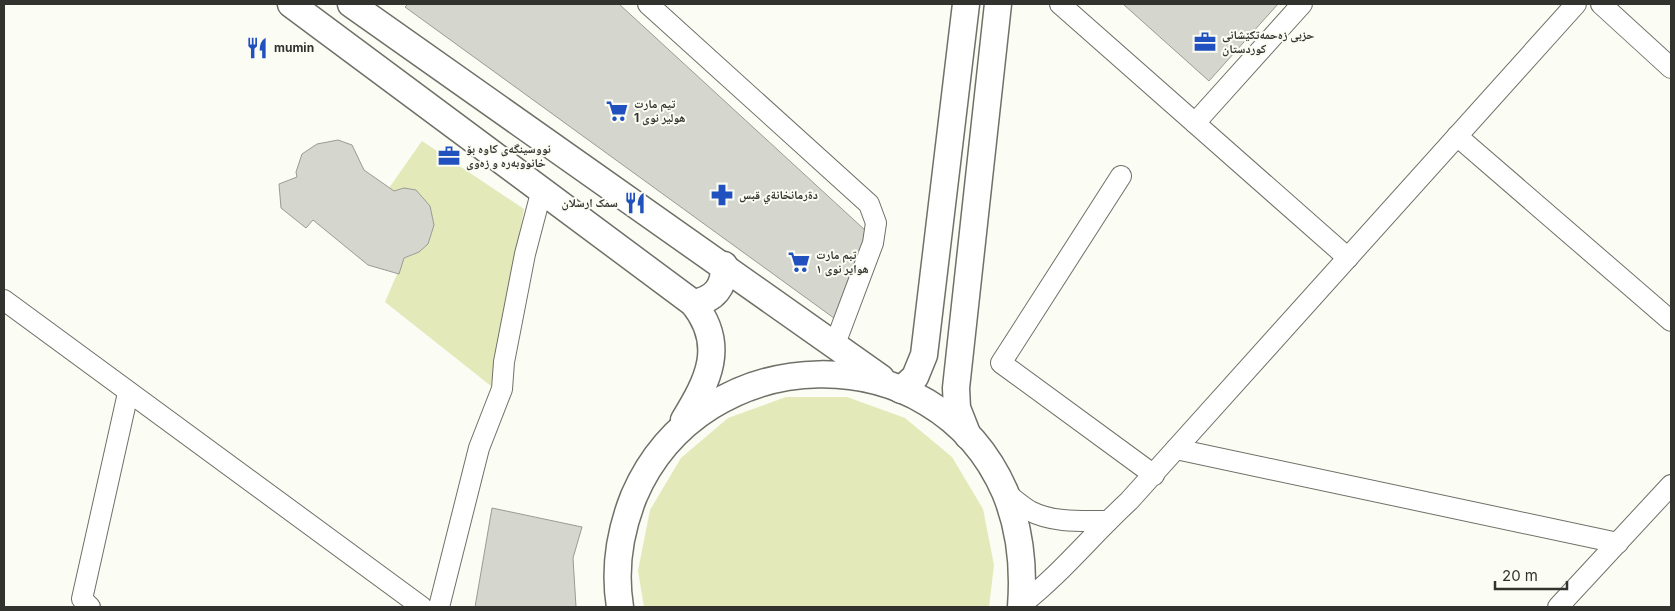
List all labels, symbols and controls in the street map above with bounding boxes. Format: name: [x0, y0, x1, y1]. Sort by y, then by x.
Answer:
place label: حزبی زه‌حمه‌تكێشانی كوردستان: [1222, 27, 1315, 57]
office icon: حزبی زه‌حمه‌تكێشانی كوردستان: [1192, 29, 1218, 55]
restaurant icon: mumin: [244, 35, 270, 61]
place label: mumin: [274, 40, 314, 55]
place label: تيم مارت هولير نوى 1: [634, 96, 685, 126]
supermarket icon: تيم مارت هولير نوى 1: [604, 98, 630, 124]
place label: نووسینگەی کاوە بۆ خانووبەرە و زەوی: [466, 141, 551, 171]
office icon: نووسینگەی کاوە بۆ خانووبەرە و زەوی: [436, 143, 462, 169]
pharmacy icon: دةرمانخانةي قبس: [709, 182, 735, 208]
place label: دةرمانخانةي قبس: [739, 187, 818, 205]
restaurant icon: سمک ارسلان: [622, 190, 648, 216]
place label: سمک ارسلان: [561, 195, 618, 211]
place label: تبم مارت هواير نوى ١: [816, 247, 869, 277]
supermarket icon: تبم مارت هواير نوى ١: [786, 249, 812, 275]
scale bar: [1495, 558, 1568, 590]
text: 20 m: [1502, 566, 1538, 585]

